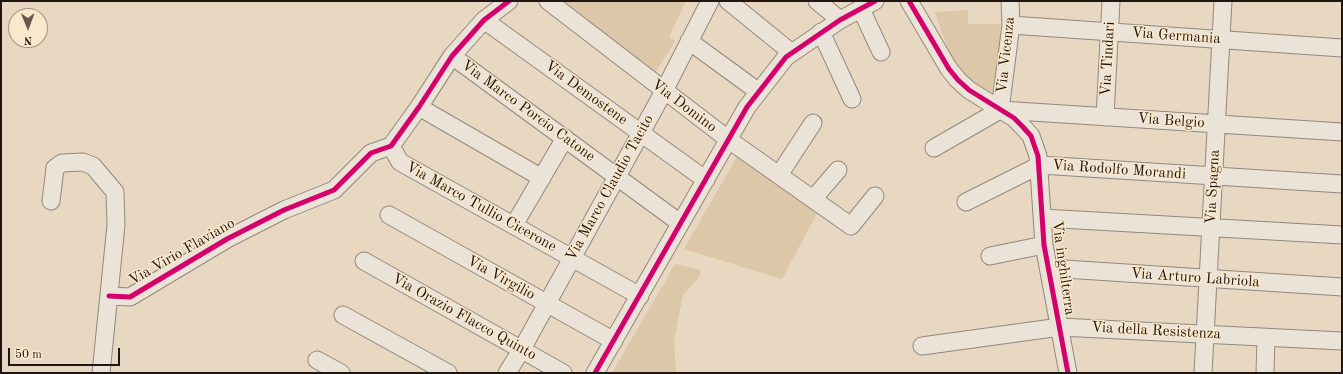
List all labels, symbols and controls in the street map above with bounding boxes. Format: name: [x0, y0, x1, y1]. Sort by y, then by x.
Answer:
north arrow: [8, 8, 48, 48]
street label: Via Vicenza: [993, 16, 1019, 94]
street label: Via Tindari: [1097, 21, 1119, 97]
street label: Via Germania: [1131, 24, 1221, 48]
text: N: [24, 34, 32, 45]
street label: Via Marco Porcio Catone: [457, 56, 599, 166]
street label: Via Demostene: [541, 57, 631, 129]
street label: Via Domino: [648, 76, 720, 136]
street label: Via Belgio: [1137, 110, 1205, 132]
street label: Via Marco Claudio Tacito: [562, 112, 658, 264]
street label: Via Spagna: [1202, 149, 1224, 225]
street label: Via Rodolfo Morandi: [1051, 156, 1187, 184]
street label: Via Marco Tullio Cicerone: [402, 158, 560, 256]
street label: Via Virio Flaviano: [126, 214, 238, 290]
street label: Via inghilterra: [1047, 220, 1079, 316]
street label: Via Virgilio: [464, 252, 538, 304]
street label: Via Arturo Labriola: [1130, 265, 1260, 291]
street label: Via Orazio Flacco Quinto: [389, 270, 539, 364]
street label: Via della Resistenza: [1091, 319, 1221, 343]
scale bar: [10, 340, 122, 366]
text: 50 m: [15, 349, 42, 361]

